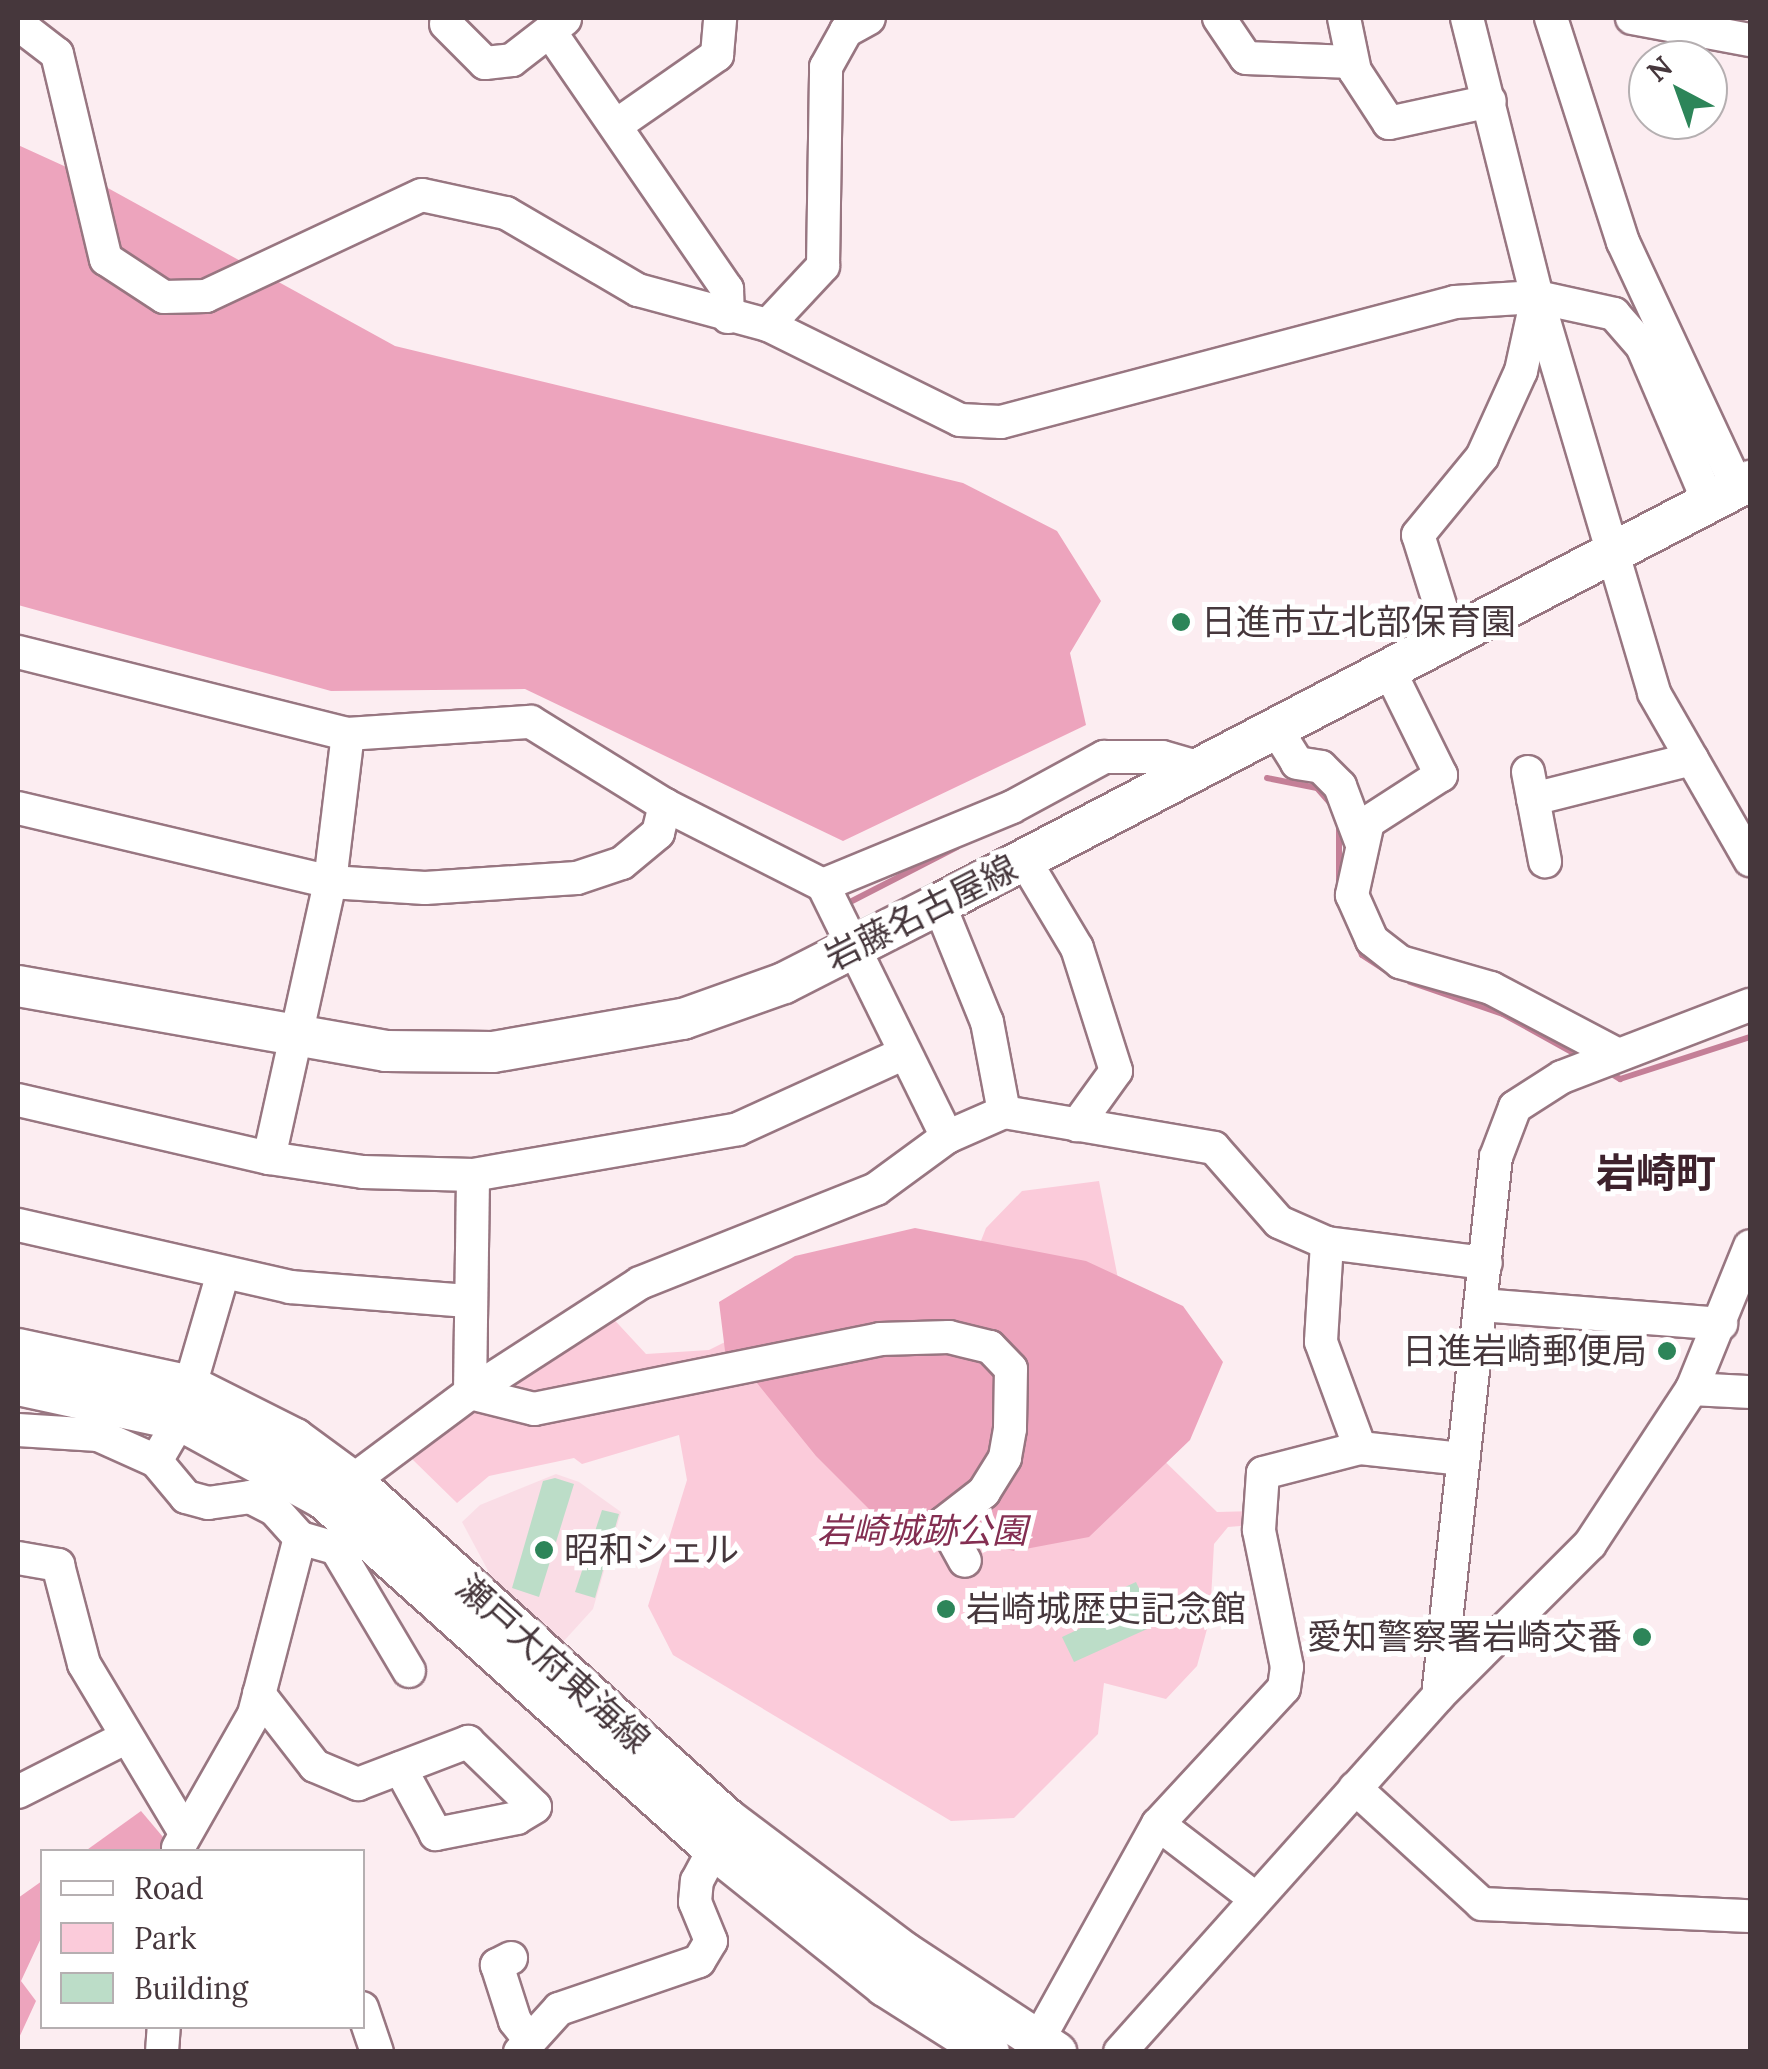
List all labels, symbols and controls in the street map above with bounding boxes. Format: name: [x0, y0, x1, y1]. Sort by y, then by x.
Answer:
north arrow: [1628, 40, 1728, 140]
text: N: [1640, 48, 1680, 90]
place label: 日進市立北部保育園: [1201, 601, 1516, 643]
marker: 日進市立北部保育園: [1170, 611, 1192, 633]
street label: 岩藤名古屋線: [818, 847, 1024, 979]
district label: 岩崎町: [1596, 1149, 1716, 1197]
place label: 日進岩崎郵便局: [1402, 1330, 1647, 1372]
marker: 日進岩崎郵便局: [1656, 1340, 1678, 1362]
park label: 岩崎城跡公園: [817, 1510, 1027, 1552]
place label: 昭和シェル: [564, 1529, 739, 1571]
marker: 昭和シェル: [533, 1539, 555, 1561]
street label: 瀬戸大府東海線: [448, 1566, 658, 1762]
place label: 岩崎城歴史記念館: [966, 1588, 1246, 1630]
marker: 岩崎城歴史記念館: [935, 1598, 957, 1620]
place label: 愛知警察署岩崎交番: [1307, 1616, 1622, 1658]
marker: 愛知警察署岩崎交番: [1631, 1626, 1653, 1648]
legend: [40, 1849, 365, 2029]
text: Road: [134, 1869, 204, 1907]
text: Park: [134, 1919, 196, 1957]
text: Building: [134, 1969, 248, 2007]

